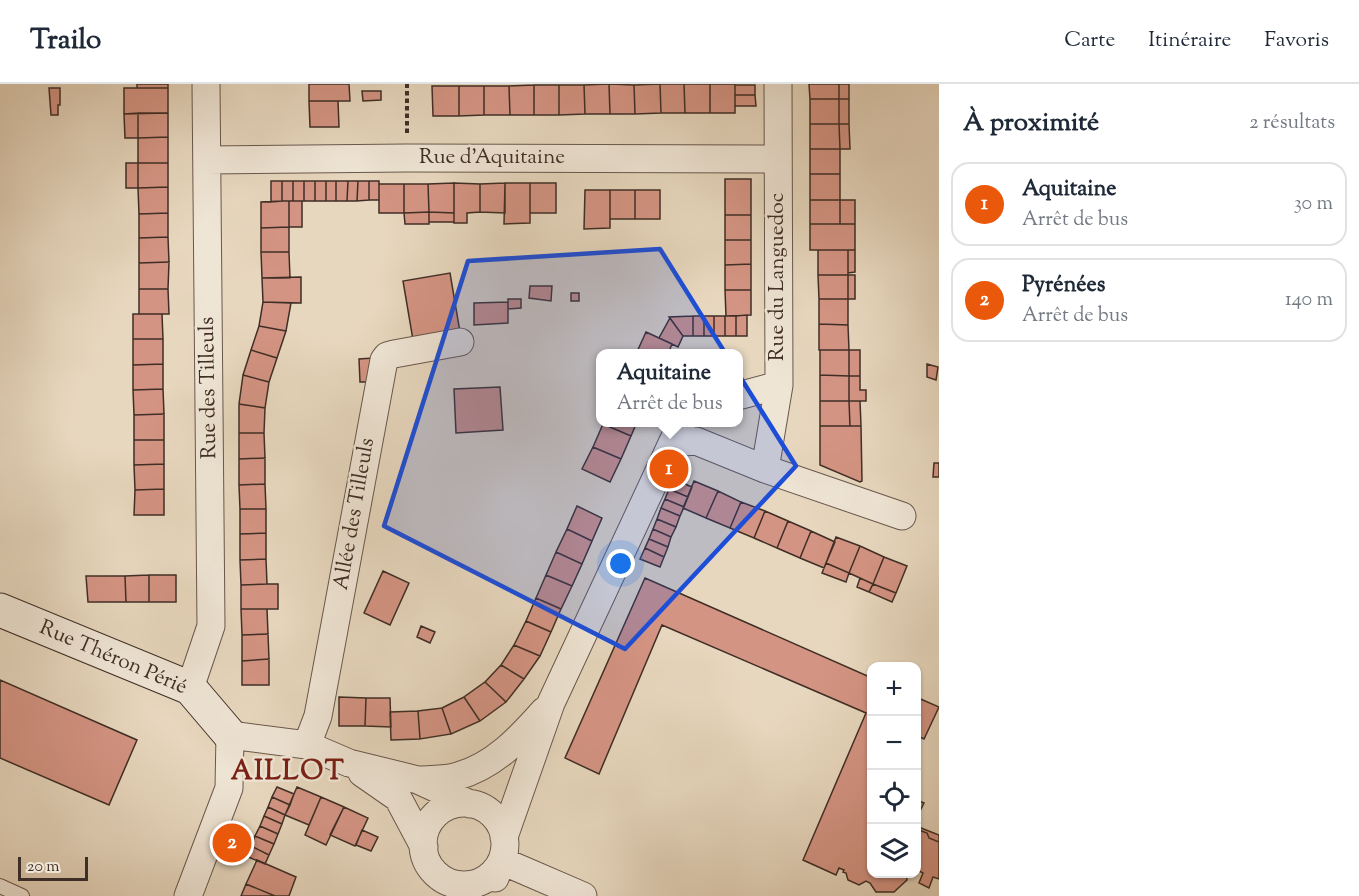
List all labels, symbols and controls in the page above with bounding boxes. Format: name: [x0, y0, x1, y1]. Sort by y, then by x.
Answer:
text: Trailo: [30, 21, 101, 61]
text: Carte: [1064, 26, 1115, 56]
text: Itinéraire: [1148, 26, 1231, 56]
text: Favoris: [1264, 26, 1329, 56]
text: À proximité: [963, 105, 1099, 142]
text: 2 résultats: [1249, 109, 1335, 138]
street label: Rue d'Aquitaine: [419, 143, 565, 173]
text: Aquitaine: [1022, 174, 1117, 206]
text: 1: [981, 190, 988, 219]
text: 30 m: [1294, 190, 1333, 219]
street label: Rue du Languedoc: [763, 193, 793, 361]
text: Arrêt de bus: [1022, 206, 1128, 235]
text: Pyrénées: [1022, 270, 1106, 302]
text: 2: [980, 286, 989, 315]
text: 140 m: [1285, 286, 1333, 315]
text: Arrêt de bus: [1022, 302, 1128, 331]
street label: Rue des Tilleuls: [193, 317, 225, 459]
popup: [596, 349, 743, 427]
text: Aquitaine: [616, 358, 711, 390]
text: Arrêt de bus: [616, 390, 723, 419]
street label: Allée des Tilleuls: [327, 436, 383, 592]
pin: 1: [650, 446, 688, 492]
your location: [606, 549, 635, 578]
street label: Rue Théron Périé: [34, 613, 192, 703]
map controls: [867, 662, 921, 878]
button: +: [867, 662, 921, 716]
button: −: [867, 716, 921, 770]
district label: AILLOT: [231, 753, 345, 792]
button: locate: [867, 770, 921, 824]
pin: 2: [212, 820, 252, 866]
button: layers: [867, 824, 921, 878]
scale bar: [18, 854, 88, 882]
text: 20 m: [27, 856, 60, 879]

